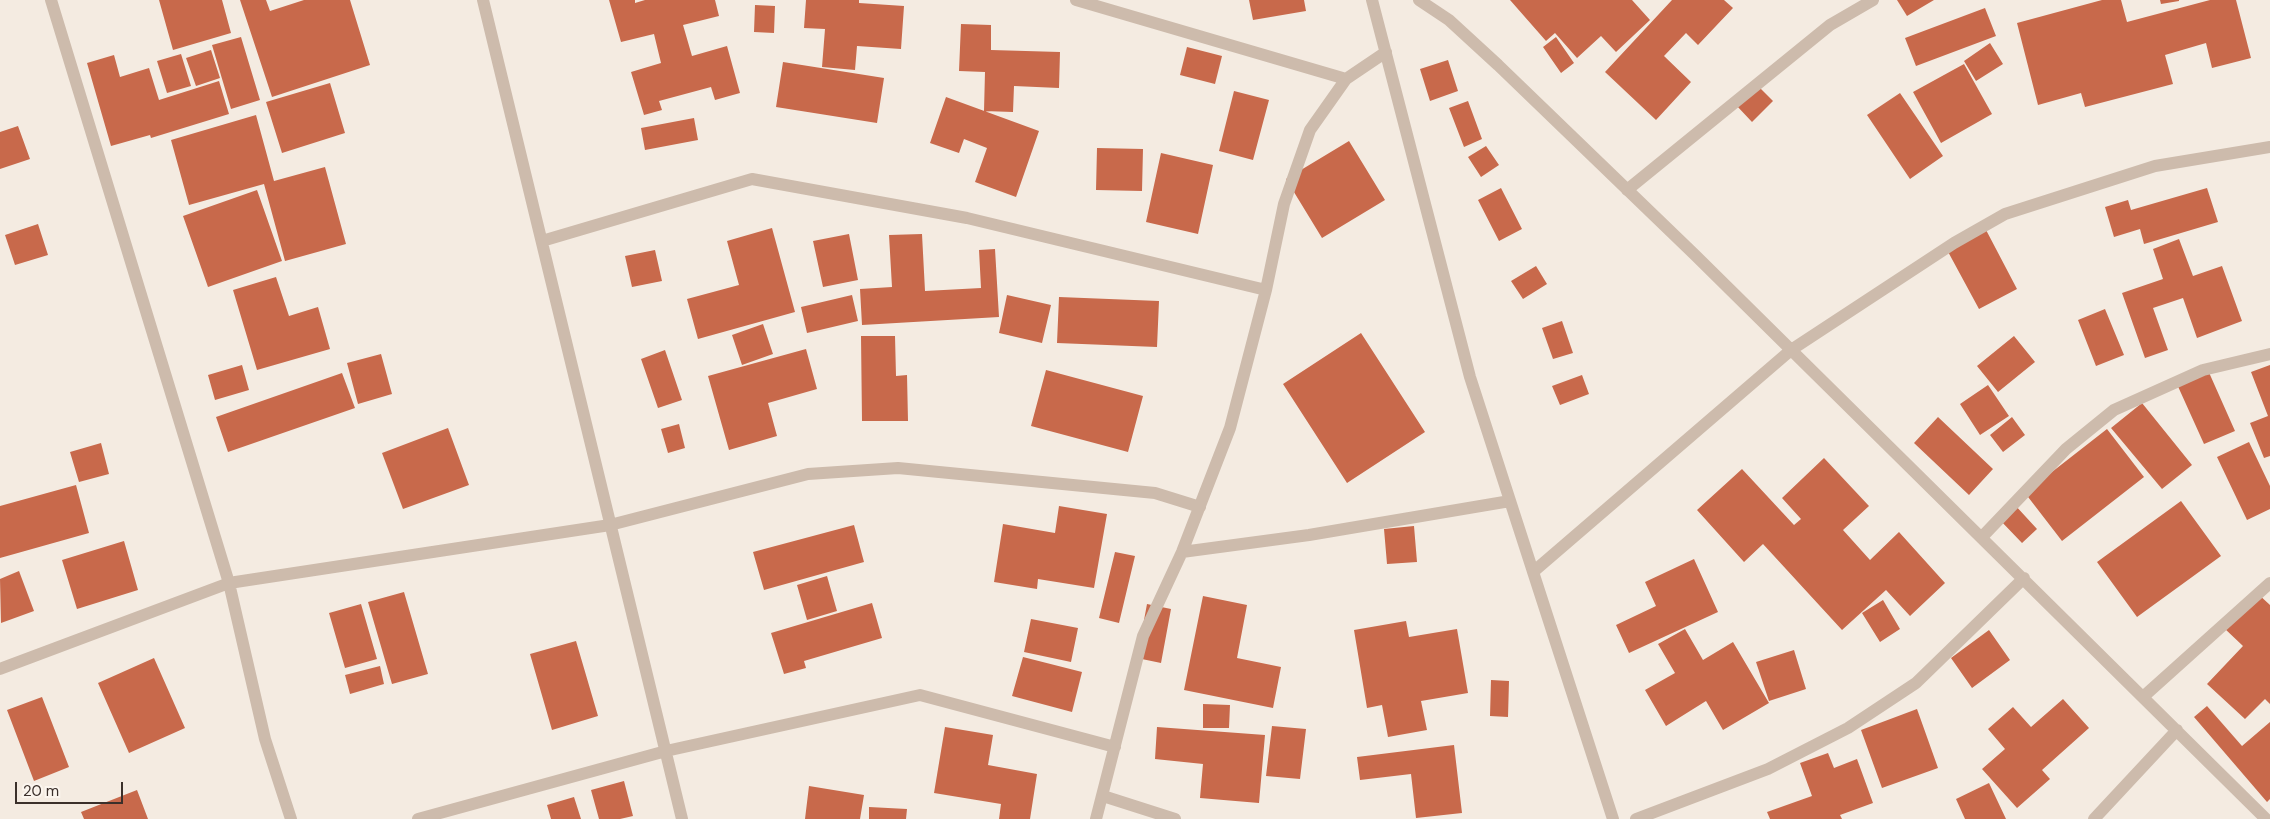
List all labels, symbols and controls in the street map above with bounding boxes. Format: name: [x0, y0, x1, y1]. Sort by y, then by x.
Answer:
scale bar: [18, 772, 125, 804]
text: 20 m: [23, 781, 59, 801]

